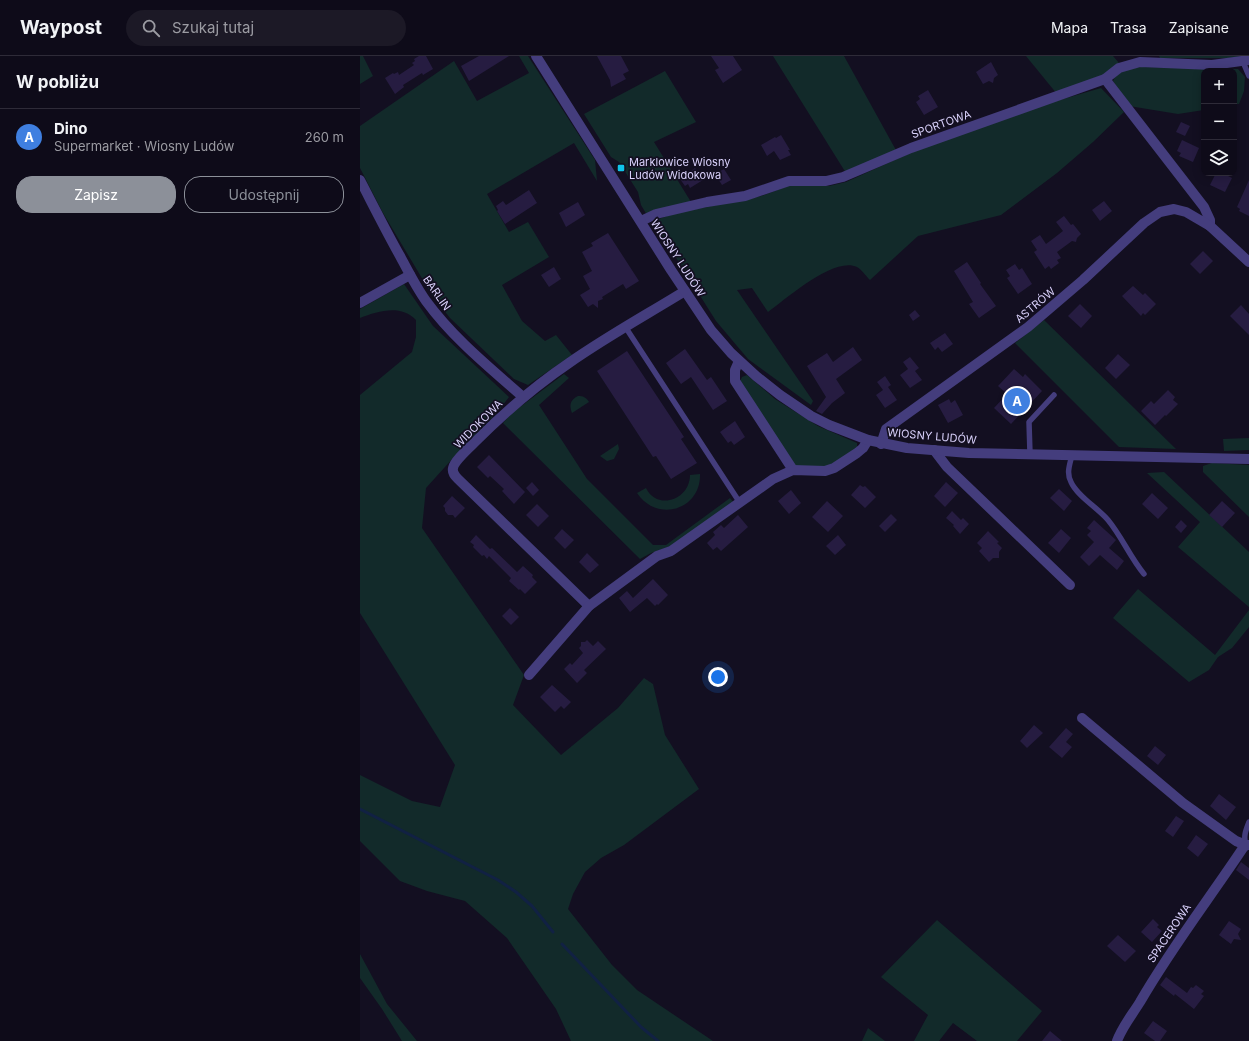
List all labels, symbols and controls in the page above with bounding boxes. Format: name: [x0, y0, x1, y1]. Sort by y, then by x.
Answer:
search box: [126, 10, 406, 46]
text: Waypost: [20, 16, 102, 39]
icon: search: [140, 17, 162, 39]
text: Szukaj tutaj: [172, 18, 254, 37]
text: Mapa: [1051, 19, 1088, 36]
text: Trasa: [1110, 19, 1147, 36]
text: Zapisane: [1169, 19, 1229, 36]
map controls: [1201, 68, 1237, 176]
button: +: [1201, 68, 1237, 104]
text: W pobliżu: [16, 72, 99, 92]
button: −: [1201, 104, 1237, 140]
street label: SPORTOWA: [909, 107, 973, 141]
text: Dino: [54, 119, 87, 138]
text: A: [24, 129, 34, 145]
text: 260 m: [305, 129, 344, 145]
text: Supermarket · Wiosny Ludów: [54, 138, 234, 154]
button: layers: [1201, 140, 1237, 176]
place label: Marklowice Wiosny Ludów Widokowa: [629, 155, 730, 182]
marker: Marklowice Wiosny Ludów Widokowa: [616, 163, 626, 173]
button: Zapisz: [16, 176, 176, 213]
button: Udostępnij: [184, 176, 344, 213]
street label: WIOSNY LUDÓW: [648, 217, 708, 300]
street label: BARLIN: [420, 273, 454, 313]
street label: ASTRÓW: [1012, 284, 1058, 326]
pin: A: [1004, 386, 1030, 416]
street label: WIDOKOWA: [451, 396, 506, 451]
street label: WIOSNY LUDÓW: [887, 425, 977, 447]
your location: [708, 667, 728, 687]
street label: SPACEROWA: [1144, 900, 1194, 965]

